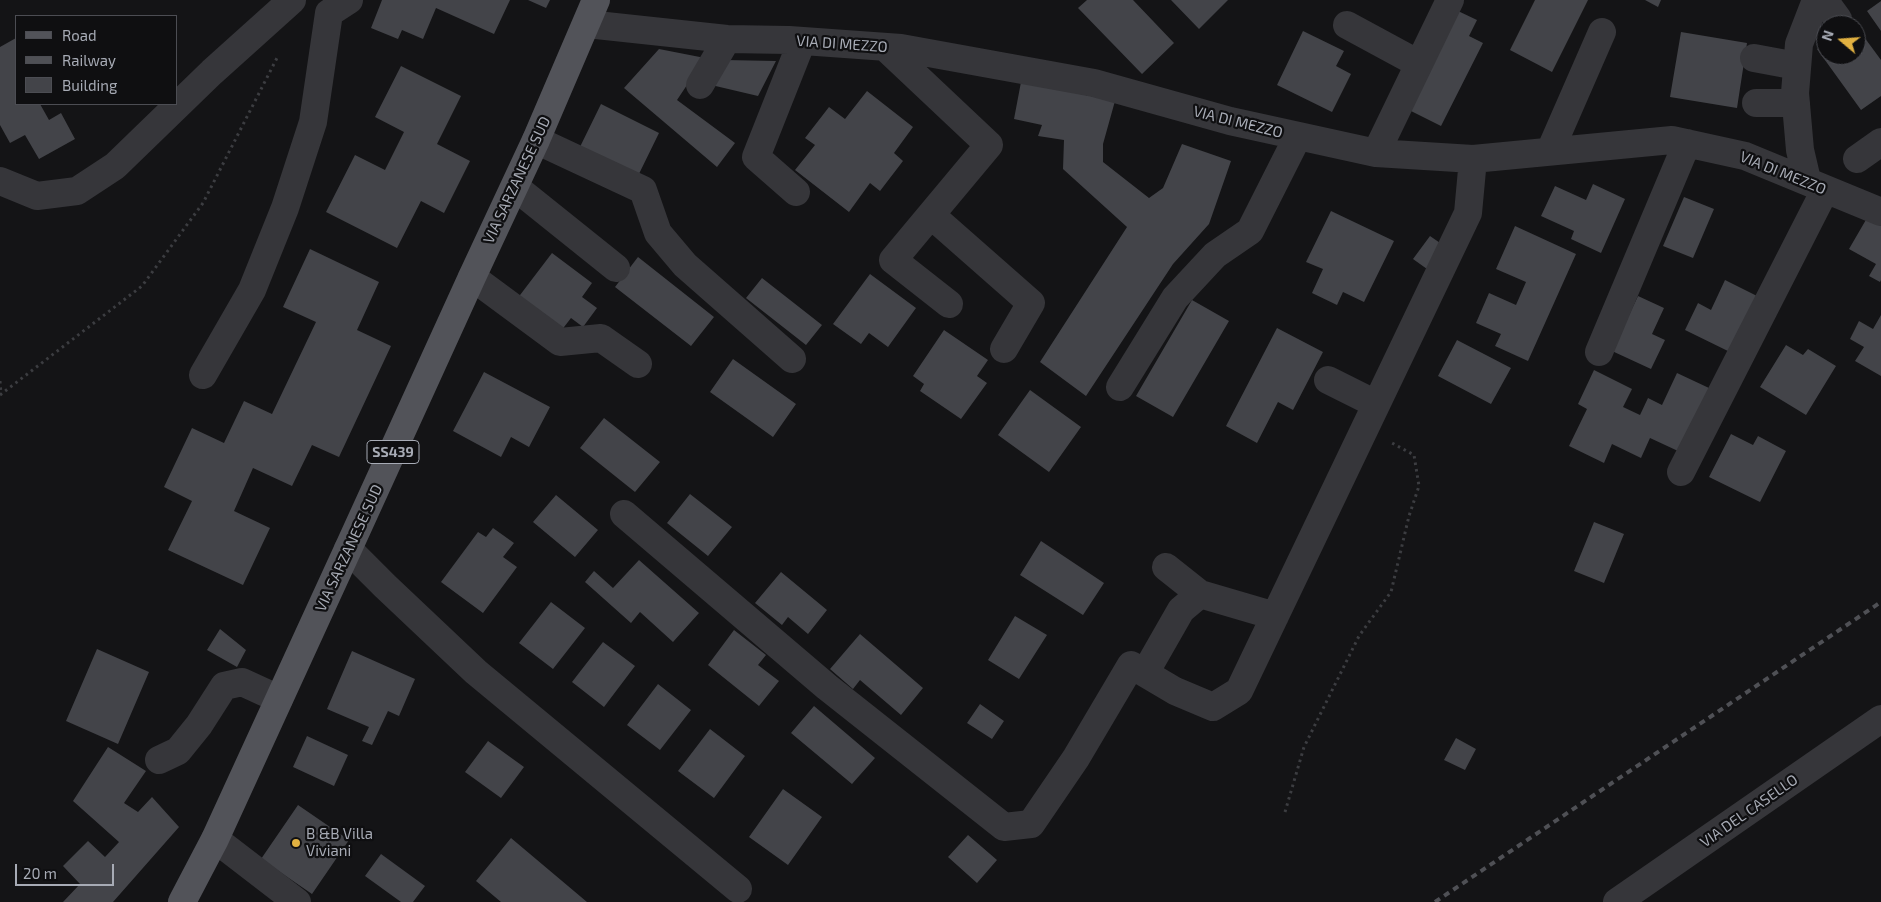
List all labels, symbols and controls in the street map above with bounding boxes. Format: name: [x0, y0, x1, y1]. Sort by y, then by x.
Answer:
legend: [15, 15, 178, 105]
north arrow: [1816, 15, 1866, 65]
text: Road: [62, 26, 97, 44]
text: N: [1818, 28, 1837, 43]
street label: VIA DI MEZZO: [796, 32, 888, 56]
text: Railway: [62, 51, 116, 69]
text: Building: [62, 76, 117, 94]
street label: VIA DI MEZZO: [1191, 102, 1285, 142]
street label: VIA SARZANESE SUD: [480, 114, 554, 246]
street label: VIA DI MEZZO: [1737, 148, 1829, 198]
road number: SS439: [367, 441, 419, 464]
street label: VIA SARZANESE SUD: [312, 482, 386, 614]
street label: VIA DEL CASELLO: [1697, 771, 1801, 851]
place label: B &B Villa Viviani: [306, 825, 373, 860]
marker: B &B Villa Viviani: [290, 837, 302, 849]
scale bar: [18, 854, 116, 886]
text: 20 m: [23, 864, 57, 882]

